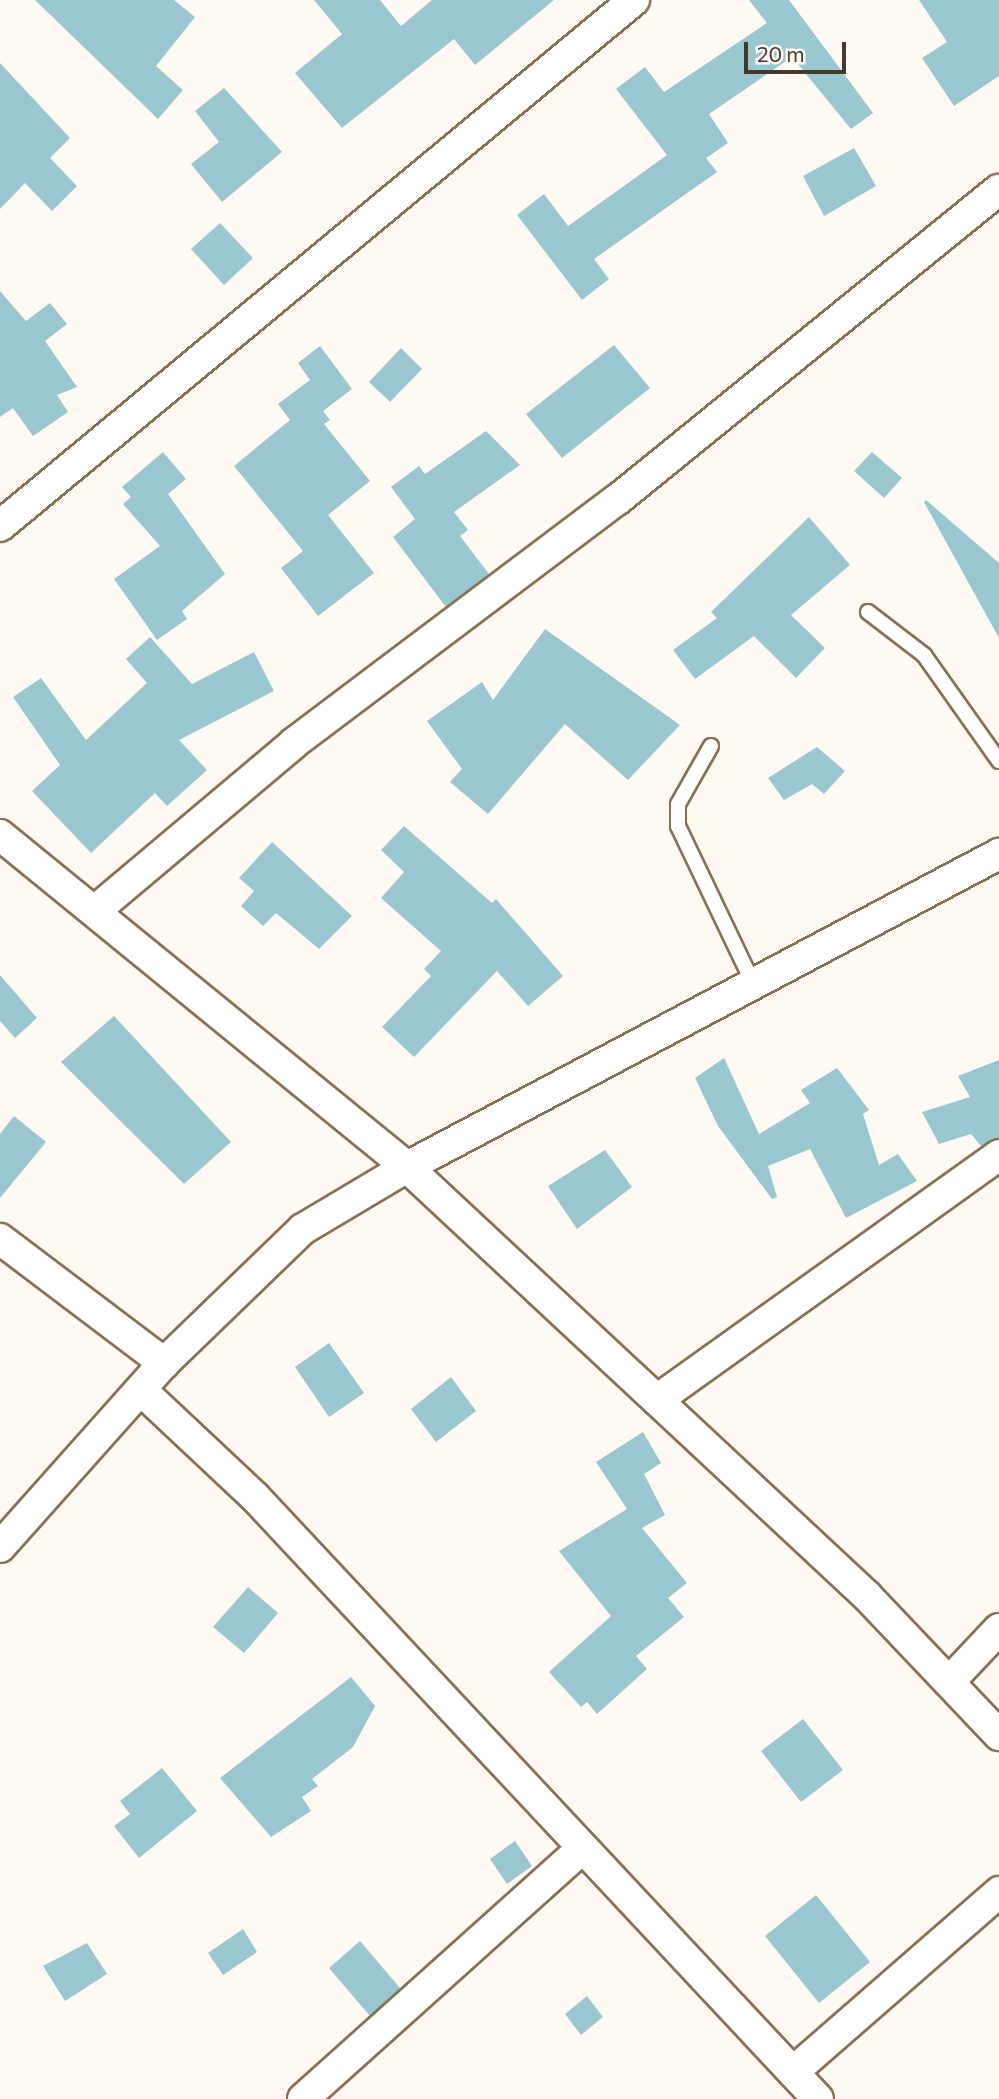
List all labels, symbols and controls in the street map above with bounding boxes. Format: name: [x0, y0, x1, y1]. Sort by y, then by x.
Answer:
scale bar: [747, 28, 848, 72]
text: 20 m: [757, 41, 805, 66]

